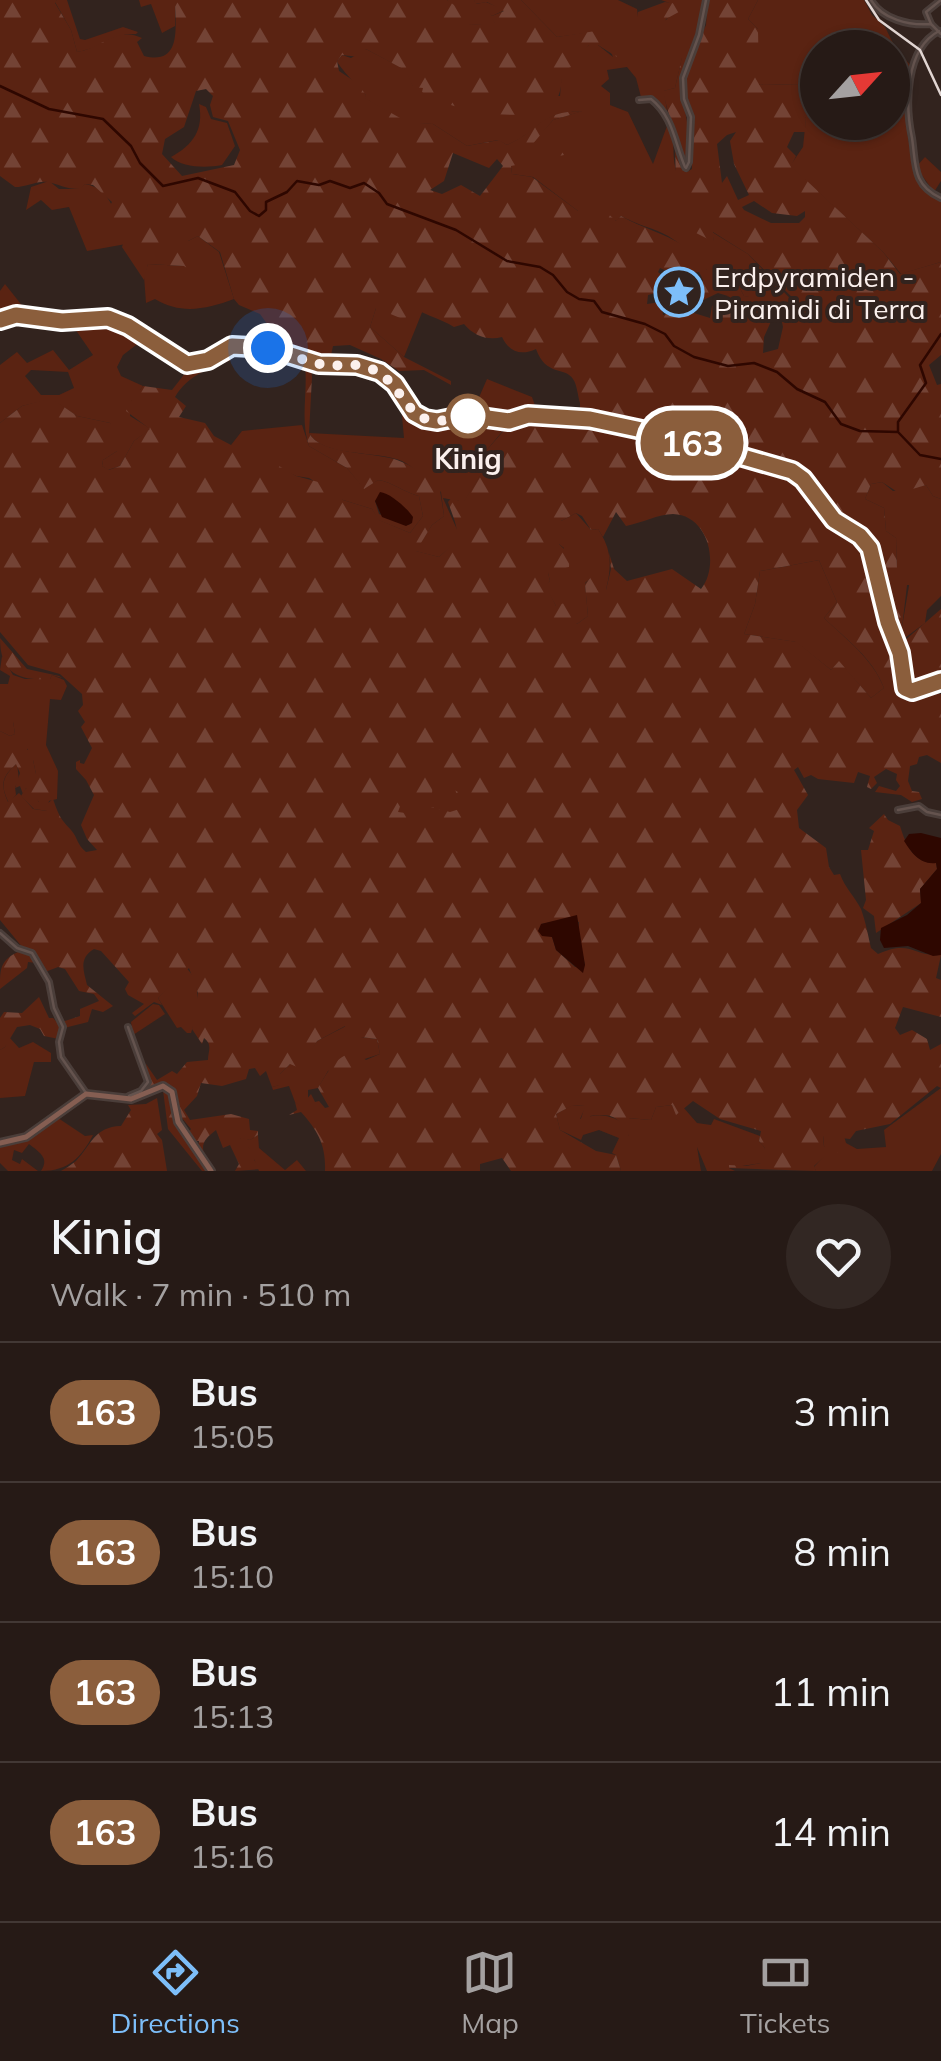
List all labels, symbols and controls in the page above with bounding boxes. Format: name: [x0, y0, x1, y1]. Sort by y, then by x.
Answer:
north arrow: [800, 30, 910, 140]
map controls: [800, 30, 910, 140]
place label: Erdpyramiden - Piramidi di Terra: [714, 259, 926, 326]
place icon: Erdpyramiden - Piramidi di Terra: [653, 266, 705, 318]
your location: [243, 323, 293, 373]
marker: Kinig: [447, 395, 489, 437]
line badge: 163: [634, 410, 750, 476]
text: 163: [660, 421, 724, 465]
place label: Kinig: [434, 441, 502, 476]
button: heart: [786, 1204, 891, 1309]
text: Kinig: [50, 1206, 163, 1266]
text: Walk · 7 min · 510 m: [50, 1274, 351, 1314]
text: Bus: [190, 1368, 258, 1416]
text: 3 min: [794, 1388, 891, 1436]
text: 163: [73, 1390, 137, 1434]
text: 15:05: [190, 1416, 274, 1456]
text: Bus: [190, 1508, 258, 1556]
text: 8 min: [794, 1528, 891, 1576]
text: 163: [73, 1530, 137, 1574]
text: 15:10: [190, 1556, 274, 1596]
text: Bus: [190, 1648, 258, 1696]
text: 11 min: [771, 1668, 891, 1716]
text: 163: [73, 1670, 137, 1714]
text: 15:13: [190, 1696, 274, 1736]
text: Bus: [190, 1788, 258, 1836]
text: 14 min: [771, 1808, 891, 1856]
text: 163: [73, 1810, 137, 1854]
text: 15:16: [190, 1836, 274, 1876]
tab: Directions: [111, 1945, 240, 2040]
tab: Map: [461, 1945, 519, 2040]
tab: Tickets: [740, 1945, 830, 2040]

